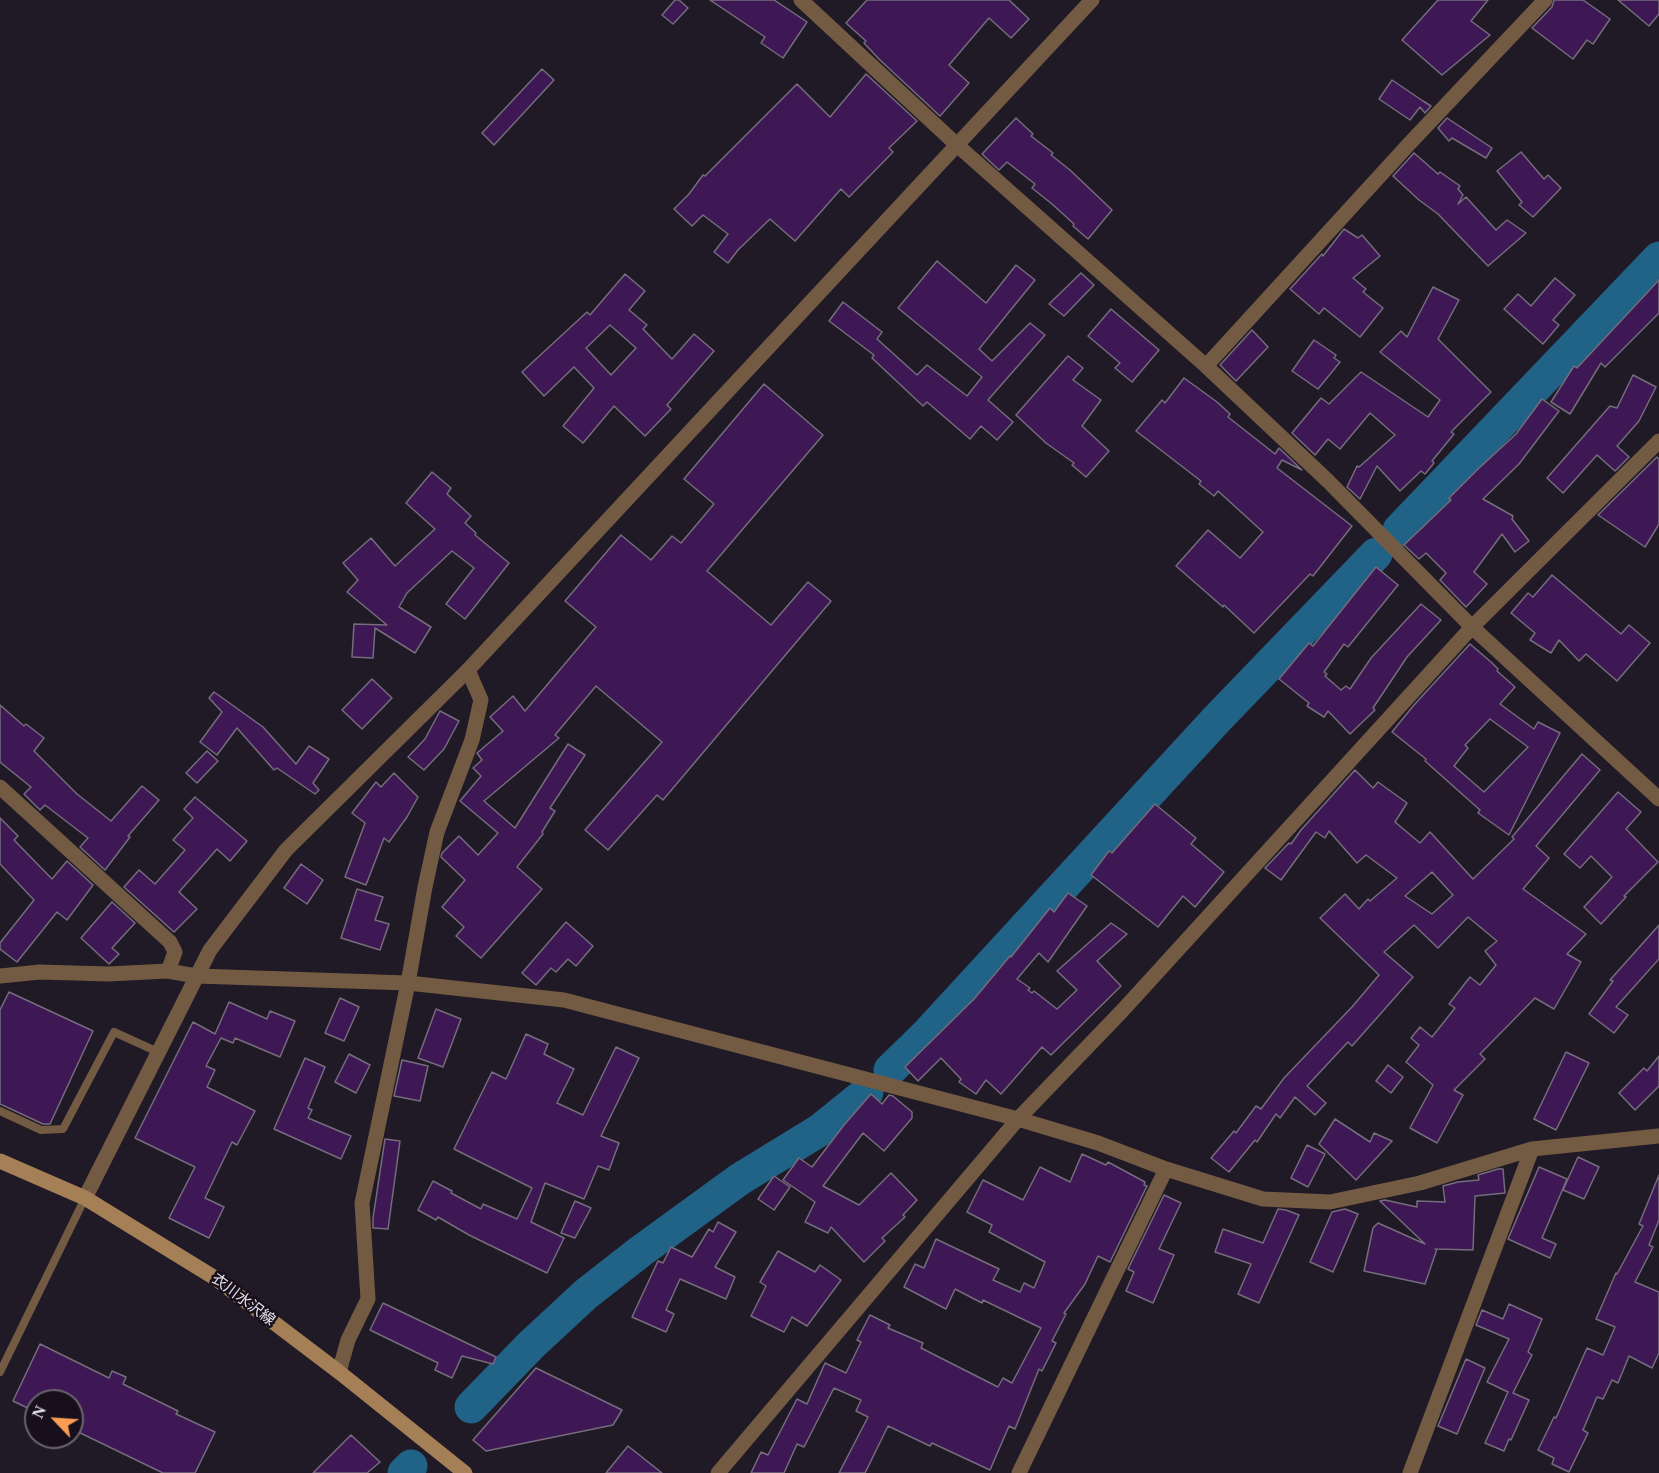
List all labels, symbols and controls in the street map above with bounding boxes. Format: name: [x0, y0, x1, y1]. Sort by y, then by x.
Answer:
street label: 衣川水沢線: [208, 1270, 278, 1330]
north arrow: [24, 1389, 84, 1449]
text: N: [29, 1403, 49, 1421]

